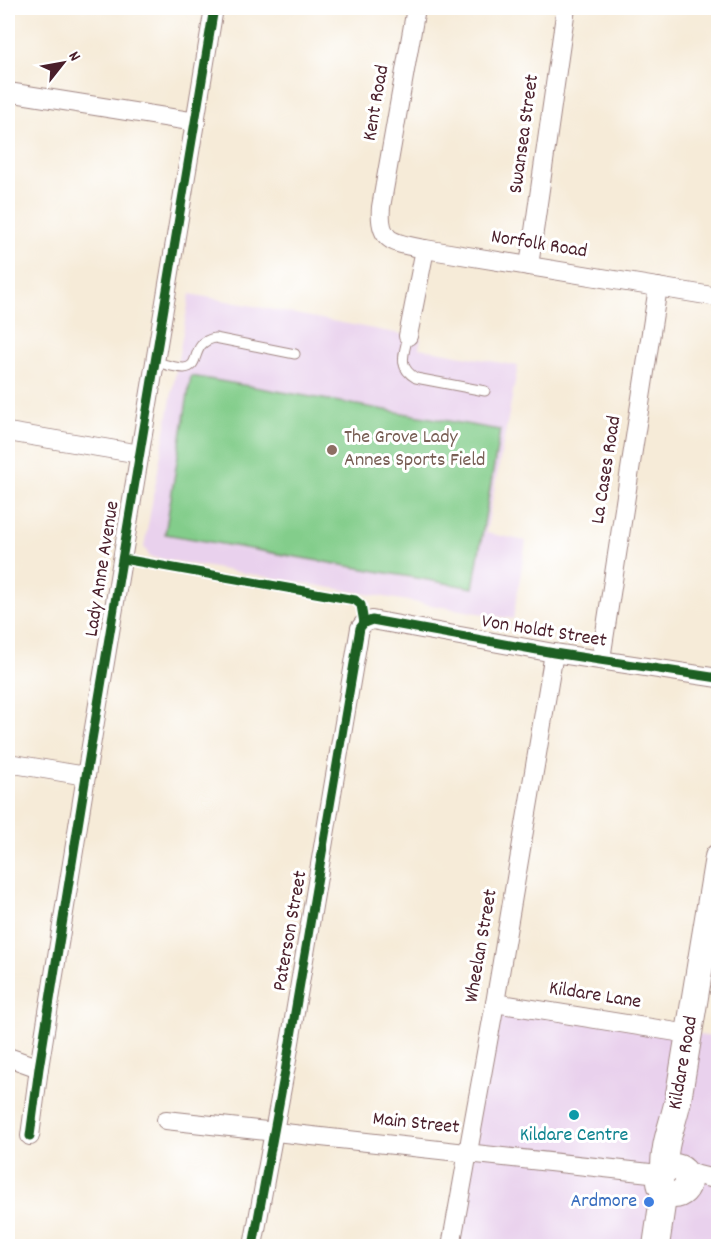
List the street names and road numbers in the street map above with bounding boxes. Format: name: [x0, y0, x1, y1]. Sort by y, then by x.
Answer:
street label: Kent Road: [357, 63, 397, 143]
street label: Swansea Street: [503, 73, 547, 195]
street label: Norfolk Road: [489, 224, 589, 266]
street label: La Cases Road: [585, 414, 629, 526]
street label: Lady Anne Avenue: [78, 499, 128, 639]
street label: Von Holdt Street: [479, 608, 609, 656]
street label: Paterson Street: [267, 869, 315, 993]
street label: Wheelan Street: [458, 887, 506, 1005]
street label: Kildare Lane: [547, 975, 643, 1017]
street label: Kildare Road: [662, 1014, 706, 1112]
street label: Main Street: [371, 1106, 461, 1142]

